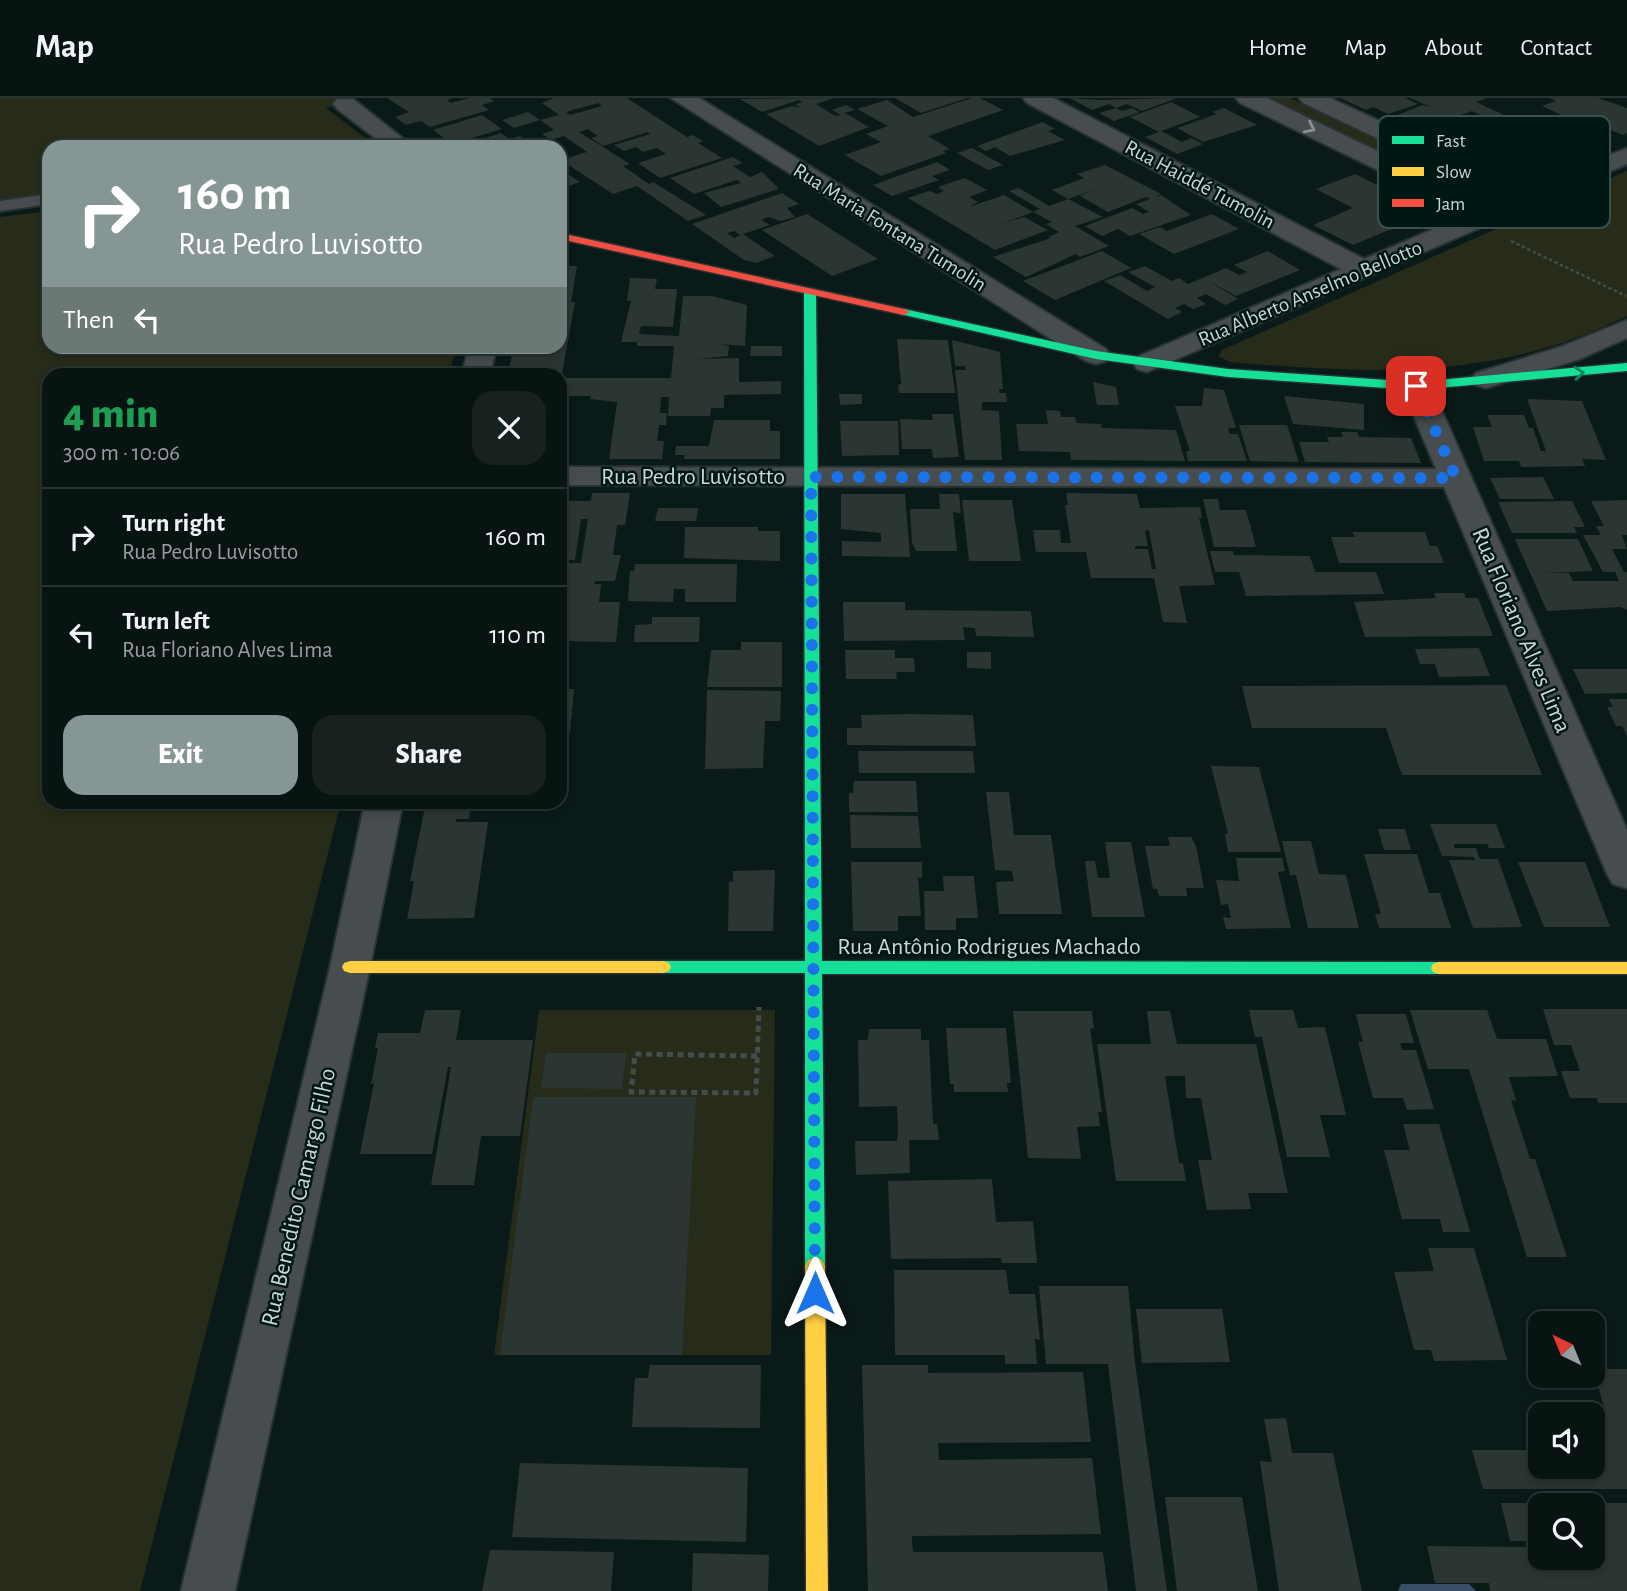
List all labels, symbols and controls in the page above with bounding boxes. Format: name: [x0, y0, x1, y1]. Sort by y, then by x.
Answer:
text: Map: [35, 31, 94, 64]
text: Home: [1249, 36, 1307, 60]
text: Map: [1345, 36, 1387, 60]
text: About: [1425, 36, 1482, 60]
text: Contact: [1520, 36, 1592, 60]
legend: [1378, 116, 1610, 228]
one-way arrow: [1303, 119, 1315, 133]
text: Fast: [1436, 132, 1466, 151]
street label: Rua Haiddé Tumolin: [1121, 136, 1278, 233]
street label: Rua Maria Fontana Tumolin: [790, 159, 990, 295]
text: Slow: [1436, 163, 1472, 182]
icon: right: [63, 168, 154, 259]
text: 160 m: [178, 170, 292, 219]
text: Jam: [1436, 195, 1465, 214]
text: Rua Pedro Luvisotto: [178, 228, 423, 260]
street label: Rua Alberto Anselmo Bellotto: [1195, 237, 1425, 350]
icon: left: [128, 301, 166, 339]
text: Then: [63, 307, 114, 333]
pin: [1386, 356, 1446, 416]
one-way arrow: [1574, 366, 1585, 381]
icon: arrive: [1397, 367, 1435, 405]
button: close: [472, 391, 546, 465]
text: 4 min: [63, 393, 159, 435]
text: 300 m · 10:06: [63, 442, 180, 465]
street label: Rua Pedro Luvisotto: [601, 465, 785, 489]
text: Turn right: [122, 510, 225, 536]
icon: right: [63, 518, 101, 556]
text: 160 m: [486, 524, 546, 550]
street label: Rua Floriano Alves Lima: [1467, 524, 1575, 736]
text: Rua Pedro Luvisotto: [122, 541, 298, 564]
text: Turn left: [122, 608, 210, 634]
icon: left: [63, 616, 101, 654]
text: 110 m: [489, 622, 546, 648]
text: Rua Floriano Alves Lima: [122, 639, 333, 662]
button: Exit: [63, 715, 298, 795]
button: Share: [312, 715, 546, 795]
street label: Rua Antônio Rodrigues Machado: [837, 935, 1141, 959]
street label: Rua Benedito Camargo Filho: [258, 1066, 340, 1328]
position arrow: [778, 1256, 852, 1330]
north arrow: [1528, 1311, 1605, 1388]
map controls: [1528, 1311, 1605, 1570]
button: sound: [1528, 1402, 1605, 1479]
button: search: [1528, 1493, 1605, 1570]

